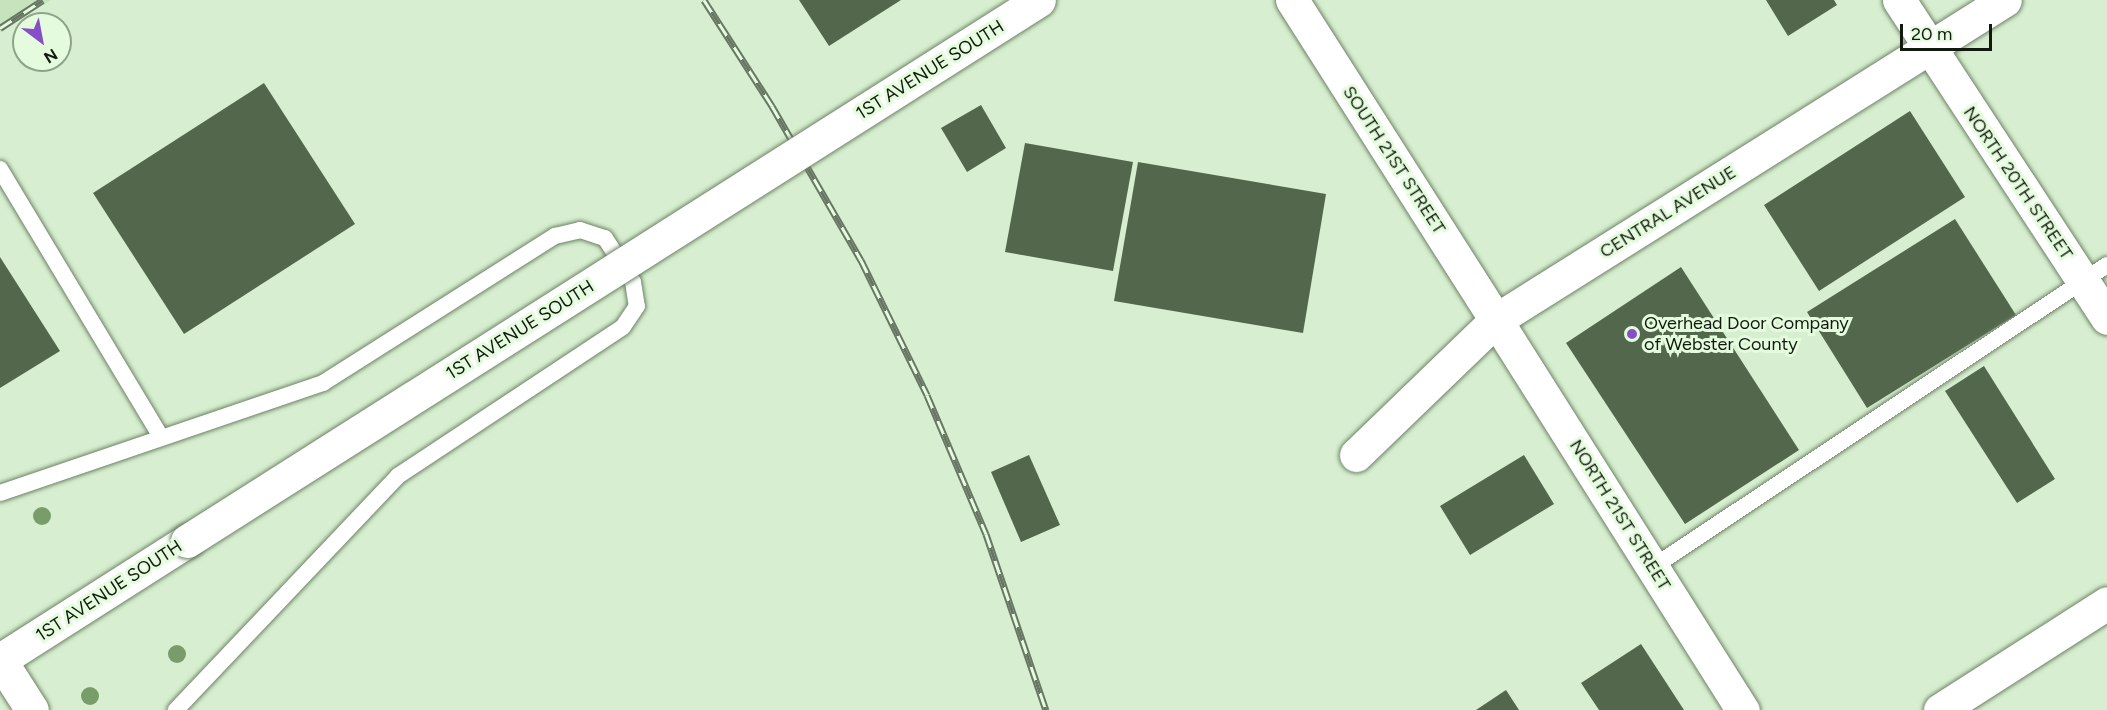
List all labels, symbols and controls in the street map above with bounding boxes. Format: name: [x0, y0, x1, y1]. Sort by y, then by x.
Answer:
north arrow: [12, 12, 72, 72]
scale bar: [1903, 12, 1994, 50]
street label: 1ST AVENUE SOUTH: [852, 16, 1008, 124]
text: 20 m: [1911, 23, 1952, 45]
text: N: [40, 45, 61, 67]
street label: SOUTH 21ST STREET: [1338, 82, 1450, 238]
street label: NORTH 20TH STREET: [1959, 102, 2077, 264]
street label: CENTRAL AVENUE: [1596, 161, 1740, 263]
street label: 1ST AVENUE SOUTH: [442, 276, 598, 384]
place label: Overhead Door Company of Webster County: [1644, 313, 1849, 356]
marker: Overhead Door Company of Webster County: [1625, 327, 1639, 341]
street label: NORTH 21ST STREET: [1565, 436, 1675, 594]
street label: 1ST AVENUE SOUTH: [32, 536, 186, 646]

